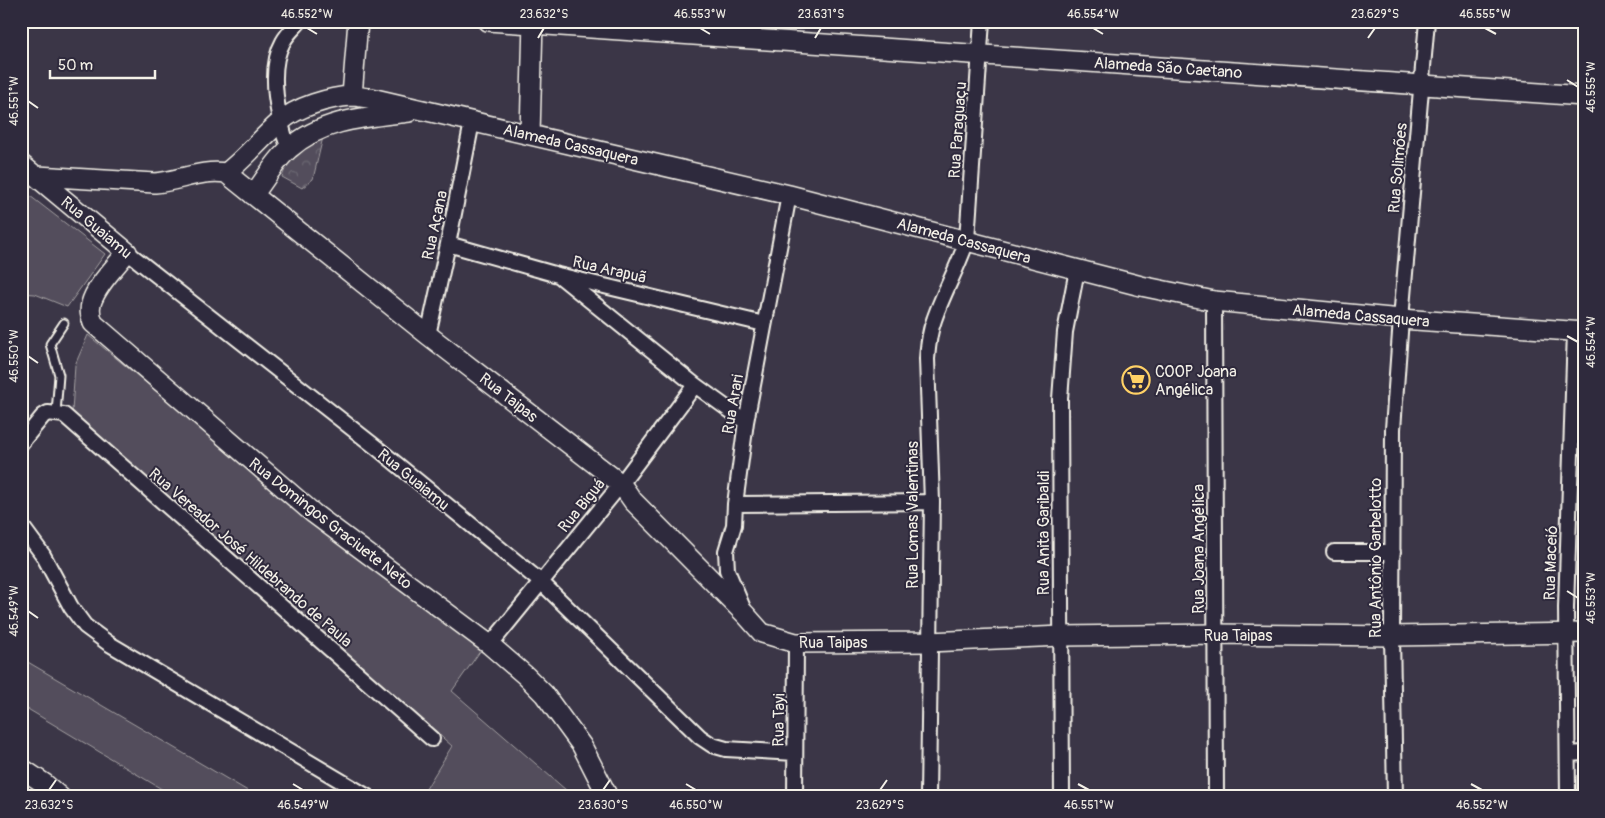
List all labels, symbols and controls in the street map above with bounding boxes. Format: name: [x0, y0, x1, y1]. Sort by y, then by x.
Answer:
text: 46.552°W: [281, 7, 333, 22]
text: 23.632°S: [520, 7, 568, 22]
text: 46.553°W: [674, 7, 726, 22]
text: 23.631°S: [798, 7, 844, 22]
text: 46.554°W: [1067, 7, 1119, 22]
text: 23.629°S: [1351, 7, 1399, 22]
text: 46.555°W: [1459, 7, 1511, 22]
scale bar: [50, 48, 155, 80]
street label: Alameda São Caetano: [1093, 53, 1243, 83]
text: 50 m: [58, 56, 93, 75]
text: 46.555°W: [1584, 61, 1599, 113]
text: 46.551°W: [7, 76, 22, 126]
street label: Rua Paraguaçu: [945, 81, 971, 179]
street label: Alameda Cassaquera: [501, 120, 640, 170]
street label: Rua Solimões: [1384, 122, 1412, 214]
street label: Rua Açana: [418, 189, 452, 262]
street label: Rua Guaiamu: [57, 192, 136, 263]
street label: Alameda Cassaquera: [894, 213, 1033, 268]
street label: Rua Arapuã: [571, 252, 649, 288]
street label: Alameda Cassaquera: [1291, 300, 1431, 332]
text: 46.554°W: [1584, 316, 1599, 368]
text: 46.550°W: [7, 329, 22, 383]
place label: COOP Joana Angélica: [1155, 362, 1237, 400]
supermarket icon: COOP Joana Angélica: [1121, 365, 1151, 395]
street label: Rua Taipas: [475, 369, 542, 427]
street label: Rua Arari: [718, 373, 748, 436]
street label: Rua Lomas Valentinas: [903, 441, 923, 589]
street label: Rua Guaiamu: [373, 445, 453, 515]
street label: Rua Domingos Graciuete Neto: [245, 454, 416, 594]
street label: Rua Vereador José Hildebrando de Paula: [145, 464, 356, 652]
street label: Rua Anita Garibaldi: [1034, 471, 1054, 595]
street label: Rua Biguá: [554, 475, 610, 537]
street label: Rua Antônio Garbelotto: [1366, 478, 1386, 638]
street label: Rua Joana Angélica: [1189, 484, 1209, 614]
street label: Rua Maceió: [1540, 525, 1562, 601]
text: 46.553°W: [1584, 572, 1599, 624]
text: 46.549°W: [7, 585, 22, 637]
street label: Rua Taipas: [1204, 626, 1272, 646]
street label: Rua Taipas: [799, 633, 867, 653]
street label: Rua Tayi: [769, 693, 789, 747]
text: 23.632°S: [25, 798, 73, 813]
text: 46.549°W: [277, 798, 329, 813]
text: 23.630°S: [578, 798, 628, 813]
text: 46.550°W: [669, 798, 723, 813]
text: 23.629°S: [856, 798, 904, 813]
text: 46.551°W: [1064, 798, 1114, 813]
text: 46.552°W: [1456, 798, 1508, 813]

